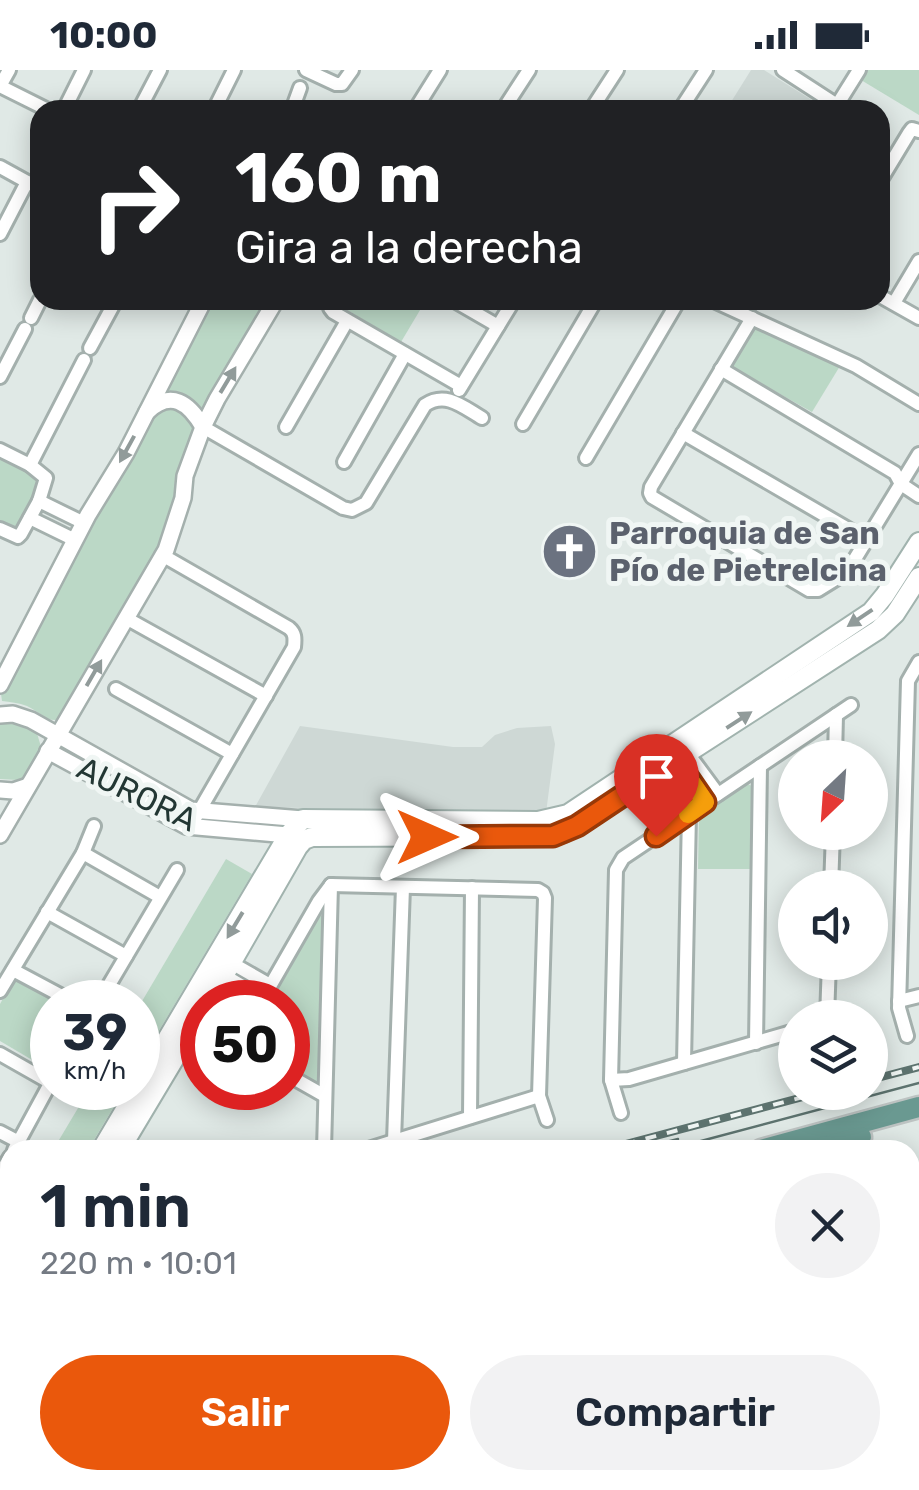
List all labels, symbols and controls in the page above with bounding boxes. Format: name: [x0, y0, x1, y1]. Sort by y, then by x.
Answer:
text: 10:00: [50, 12, 158, 58]
text: 160 m: [235, 137, 442, 220]
icon: right: [70, 140, 200, 270]
text: Gira a la derecha: [235, 221, 583, 274]
one-way arrow: [219, 366, 236, 394]
one-way arrow: [119, 435, 137, 463]
place label: Parroquia de San Pío de Pietrelcina: [609, 514, 887, 589]
church icon: Parroquia de San Pío de Pietrelcina: [540, 521, 600, 581]
one-way arrow: [847, 608, 874, 626]
one-way arrow: [85, 659, 102, 687]
one-way arrow: [725, 712, 752, 730]
pin: [614, 734, 699, 837]
north arrow: [778, 740, 888, 850]
map controls: [778, 740, 888, 1110]
street label: AURORA: [71, 749, 203, 839]
icon: arrive: [629, 749, 684, 804]
position arrow: [375, 785, 479, 889]
button: sound: [778, 870, 888, 980]
one-way arrow: [226, 911, 244, 939]
speed limit sign: 50: [180, 980, 310, 1110]
button: layers: [778, 1000, 888, 1110]
text: 39: [63, 1003, 128, 1063]
text: km/h: [64, 1056, 126, 1085]
text: 1 min: [40, 1171, 191, 1242]
button: close: [775, 1173, 880, 1278]
text: 220 m · 10:01: [40, 1244, 237, 1282]
button: Salir: [40, 1355, 450, 1470]
button: Compartir: [470, 1355, 880, 1470]

